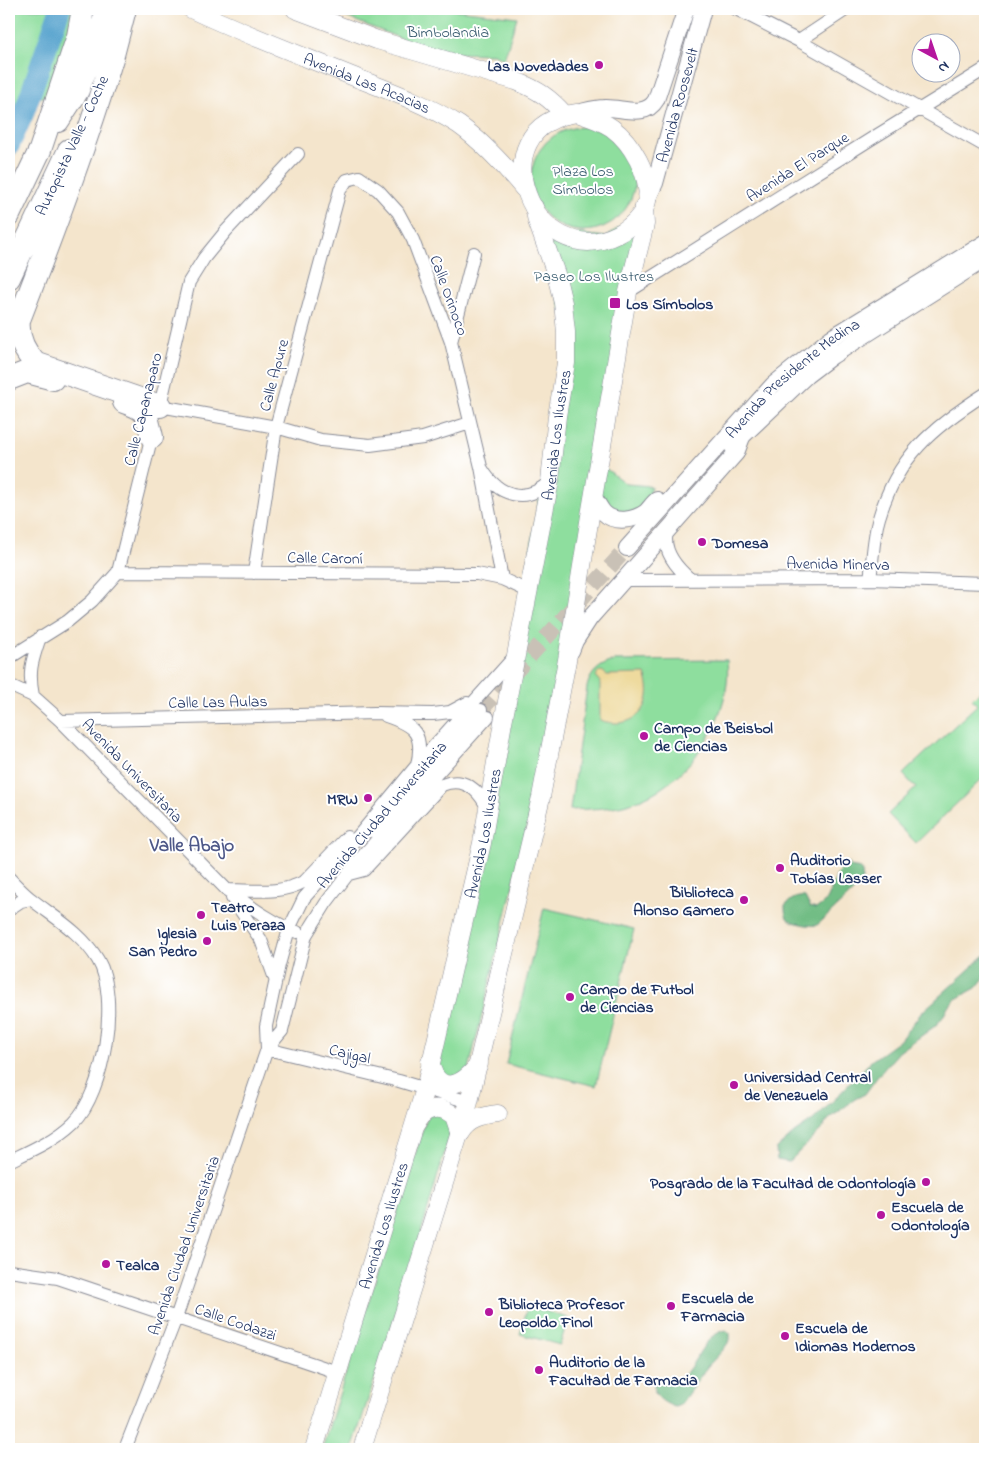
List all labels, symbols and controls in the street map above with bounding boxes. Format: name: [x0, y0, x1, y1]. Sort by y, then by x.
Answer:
park label: Bimbolandia: [406, 21, 489, 45]
north arrow: [912, 32, 962, 82]
street label: Avenida Roosevelt: [651, 44, 706, 166]
street label: Avenida Las Acacias: [299, 48, 434, 121]
place label: Las Novedades: [487, 55, 589, 79]
text: N: [933, 56, 954, 78]
marker: Las Novedades: [593, 59, 605, 71]
street label: Autopista Valle - Coche: [30, 71, 116, 220]
street label: Avenida El Parque: [742, 126, 855, 209]
park label: Plaza Los Símbolos: [552, 160, 614, 202]
street label: Calle Orinoco: [422, 252, 474, 339]
park label: Paseo Los Ilustres: [534, 265, 654, 289]
place label: Los Símbolos: [626, 293, 713, 317]
marker: Los Símbolos: [608, 296, 622, 310]
street label: Avenida Presidente Medina: [720, 313, 865, 445]
street label: Calle Apure: [254, 336, 296, 414]
street label: Calle Capanaparo: [118, 350, 170, 469]
street label: Avenida Los Ilustres: [536, 368, 579, 503]
place label: Domesa: [711, 532, 769, 556]
marker: Domesa: [696, 536, 708, 548]
street label: Calle Caroní: [287, 546, 363, 572]
street label: Avenida Minerva: [786, 552, 890, 578]
street label: Calle Las Aulas: [168, 690, 268, 716]
street label: Avenida Universitaria: [75, 714, 188, 829]
place label: Campo de Beisbol de Ciencias: [654, 717, 773, 759]
marker: Campo de Beisbol de Ciencias: [638, 730, 650, 742]
street label: Avenida Ciudad Universitaria: [312, 736, 453, 894]
street label: Avenida Los Ilustres: [460, 767, 509, 901]
place label: MRW: [327, 788, 358, 812]
marker: MRW: [362, 792, 374, 804]
district label: Valle Abajo: [149, 833, 234, 860]
place label: Auditorio Tobías Lasser: [790, 849, 882, 891]
marker: Auditorio Tobías Lasser: [774, 862, 786, 874]
place label: Biblioteca Alonso Gamero: [633, 881, 734, 923]
marker: Biblioteca Alonso Gamero: [738, 894, 750, 906]
place label: Teatro Luis Peraza: [211, 896, 286, 938]
marker: Teatro Luis Peraza: [195, 909, 207, 921]
place label: Iglesia San Pedro: [128, 922, 197, 964]
marker: Iglesia San Pedro: [201, 935, 213, 947]
place label: Campo de Futbol de Ciencias: [580, 978, 694, 1020]
marker: Campo de Futbol de Ciencias: [564, 991, 576, 1003]
street label: Cajigal: [326, 1039, 373, 1071]
place label: Universidad Central de Venezuela: [744, 1066, 871, 1108]
marker: Universidad Central de Venezuela: [728, 1079, 740, 1091]
street label: Avenida Ciudad Universitaria: [143, 1153, 227, 1339]
street label: Avenida Los Ilustres: [354, 1159, 416, 1293]
place label: Posgrado de la Facultad de Odontología: [650, 1172, 916, 1197]
marker: Posgrado de la Facultad de Odontología: [920, 1176, 932, 1188]
place label: Escuela de Odontología: [891, 1196, 970, 1239]
marker: Escuela de Odontología: [875, 1209, 887, 1221]
place label: Tealca: [116, 1254, 160, 1278]
marker: Tealca: [100, 1258, 112, 1270]
place label: Escuela de Farmacia: [680, 1287, 755, 1329]
place label: Biblioteca Profesor Leopoldo Finol: [498, 1293, 625, 1335]
street label: Calle Codazzi: [191, 1298, 280, 1348]
marker: Escuela de Farmacia: [665, 1300, 677, 1312]
marker: Biblioteca Profesor Leopoldo Finol: [483, 1306, 495, 1318]
place label: Escuela de Idiomas Modernos: [795, 1317, 916, 1359]
marker: Escuela de Idiomas Modernos: [779, 1330, 791, 1342]
place label: Auditorio de la Facultad de Farmacia: [548, 1351, 698, 1393]
marker: Auditorio de la Facultad de Farmacia: [533, 1364, 545, 1376]

